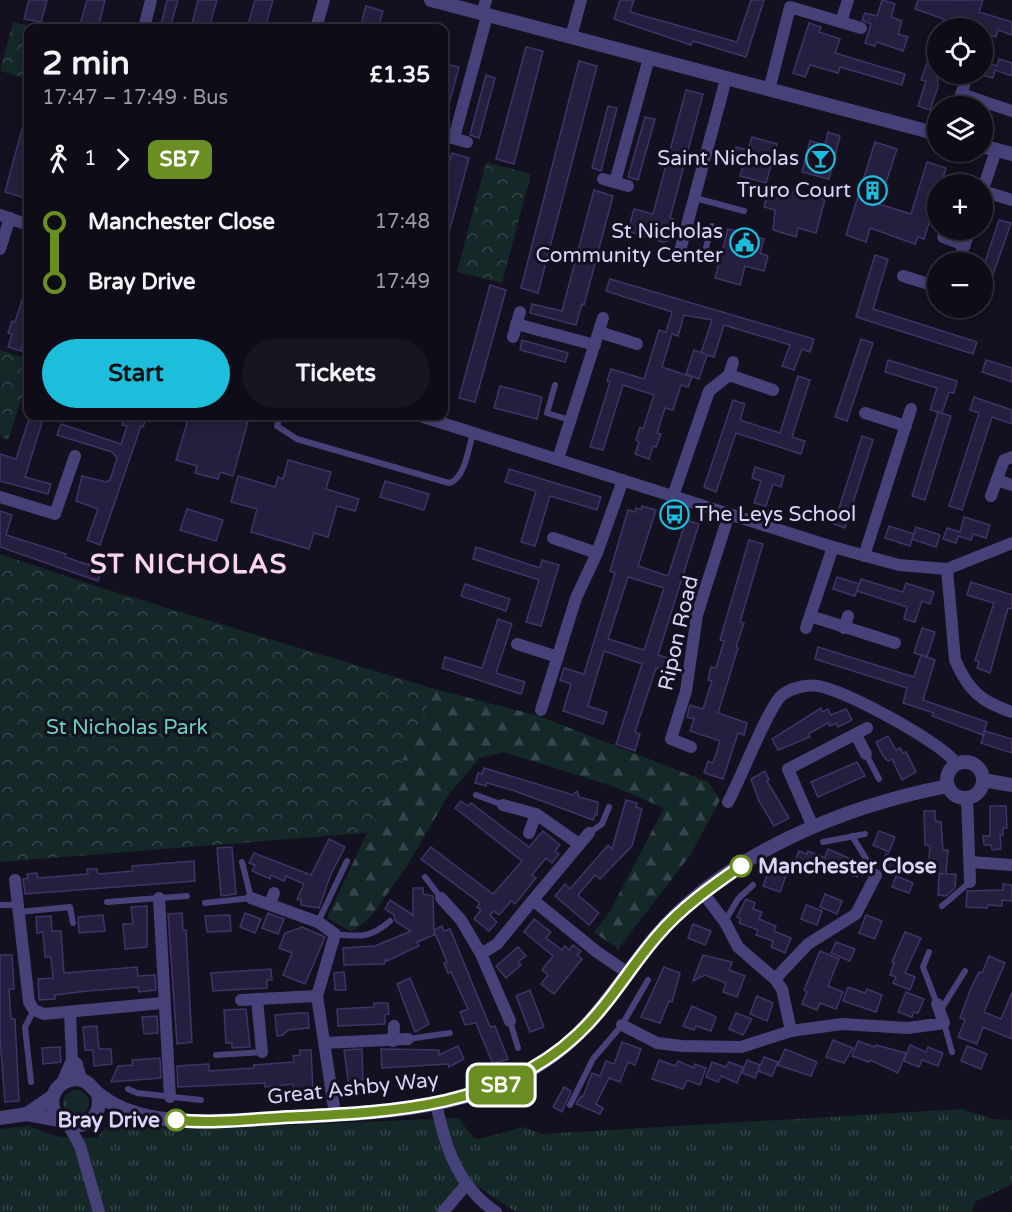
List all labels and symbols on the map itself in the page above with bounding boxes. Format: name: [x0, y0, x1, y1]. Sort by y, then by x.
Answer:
bar icon: Saint Nicholas: [804, 142, 836, 174]
place label: Saint Nicholas: [657, 146, 799, 171]
building icon: Truro Court: [856, 174, 888, 206]
place label: Truro Court: [737, 178, 851, 203]
place label: St Nicholas Community Center: [536, 219, 723, 268]
public building icon: St Nicholas Community Center: [728, 227, 760, 259]
bus stop icon: The Leys School: [658, 498, 690, 530]
place label: The Leys School: [695, 502, 856, 527]
district label: ST NICHOLAS: [90, 548, 288, 581]
street label: Ripon Road: [653, 573, 704, 693]
park label: St Nicholas Park: [46, 715, 208, 740]
place label: Manchester Close: [758, 854, 937, 879]
marker: Manchester Close: [730, 855, 752, 877]
line badge: SB7: [466, 1066, 536, 1104]
street label: Great Ashby Way: [266, 1067, 440, 1110]
place label: Bray Drive: [57, 1108, 160, 1133]
marker: Bray Drive: [165, 1109, 187, 1131]

